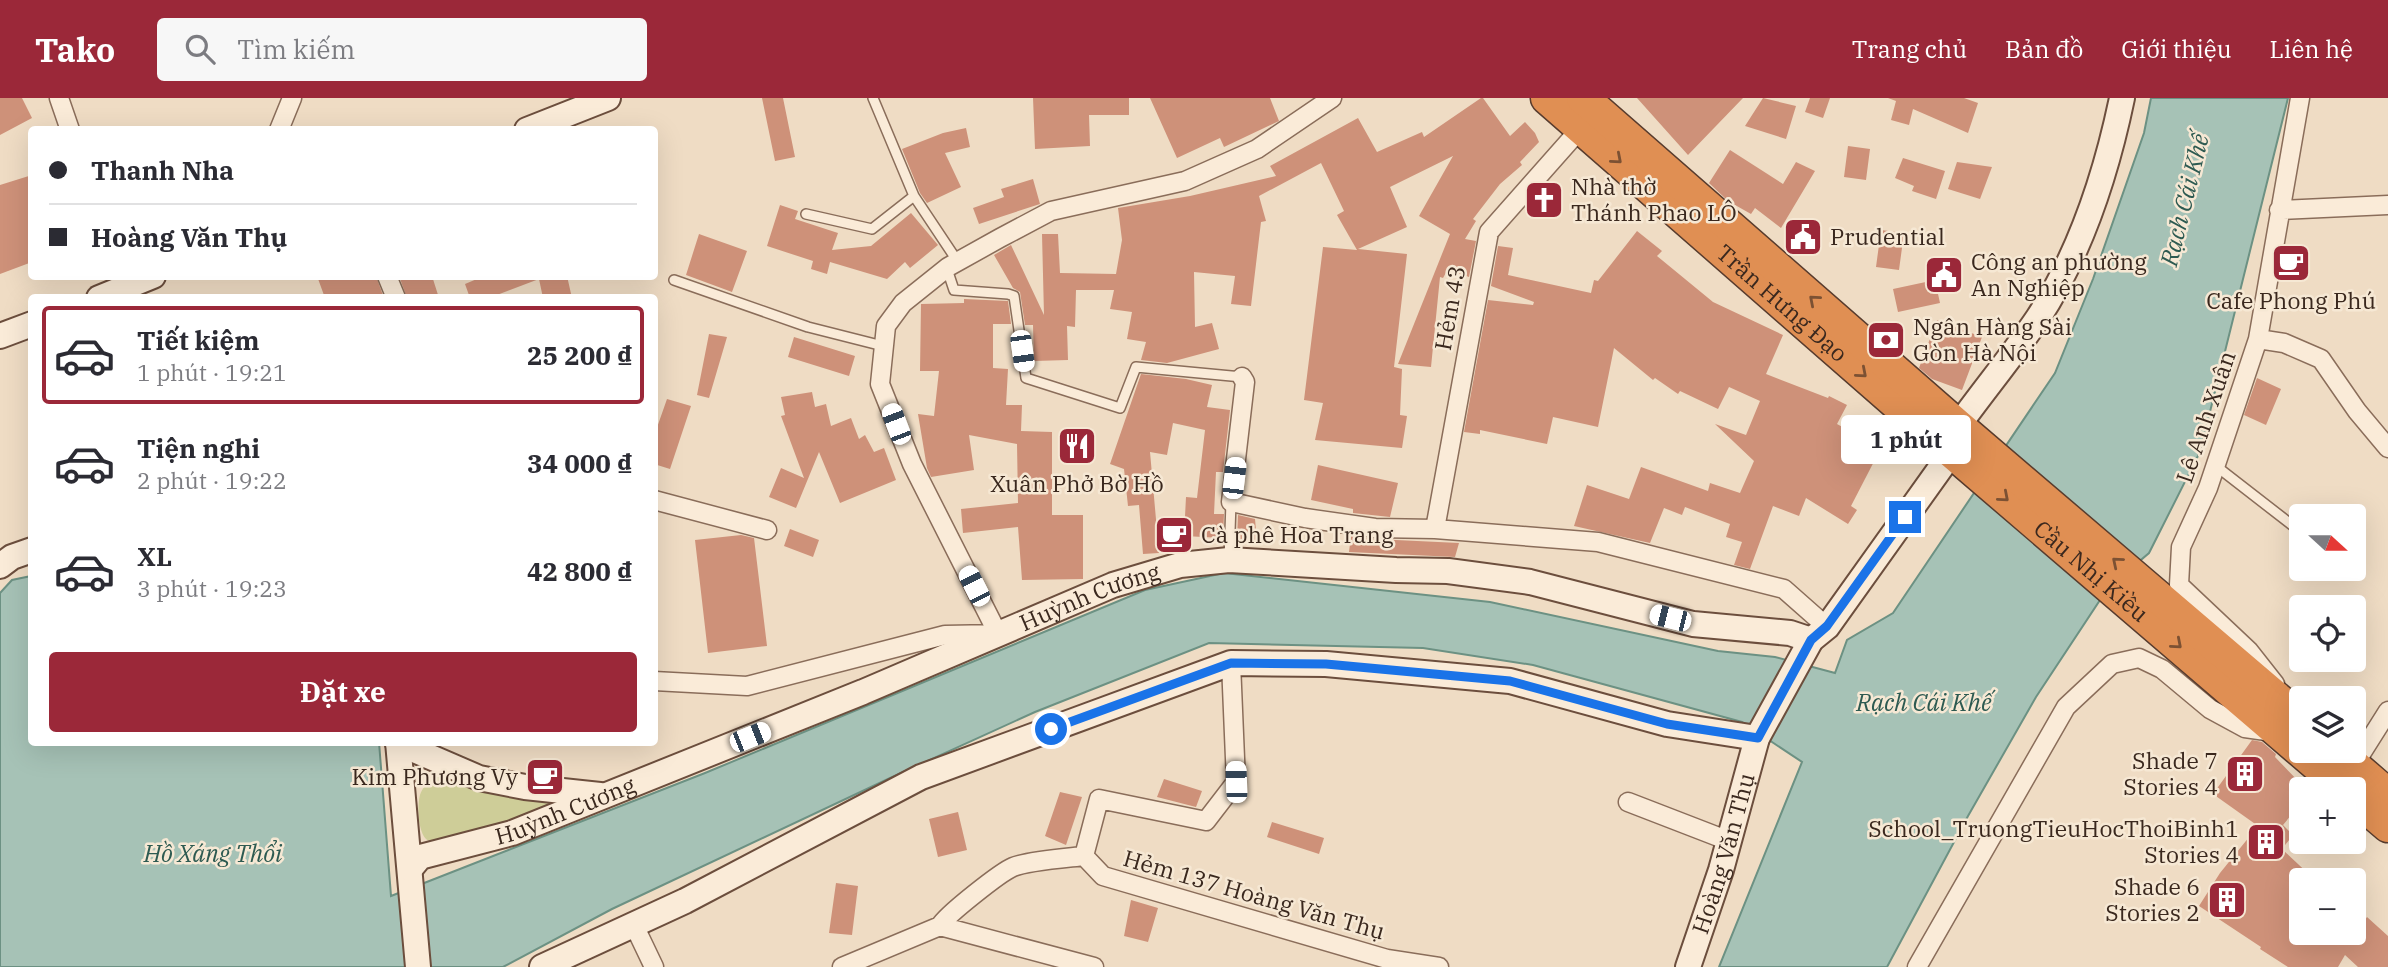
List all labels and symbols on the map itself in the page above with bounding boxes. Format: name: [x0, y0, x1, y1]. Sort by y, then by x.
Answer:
water label: Rạch Cái Khế: [2152, 126, 2217, 270]
one-way arrow: [1608, 151, 1621, 163]
place label: Nhà thờ Thánh Phao LÔ: [1571, 171, 1737, 227]
church icon: Nhà thờ Thánh Phao LÔ: [1523, 179, 1565, 221]
public building icon: Prudential: [1782, 216, 1824, 258]
place label: Prudential: [1830, 221, 1945, 251]
street label: Trần Hưng Đạo: [1711, 237, 1854, 368]
cafe icon: Cafe Phong Phú: [2270, 242, 2312, 284]
place label: Công an phường An Nghiệp: [1971, 246, 2147, 302]
public building icon: Công an phường An Nghiệp: [1923, 254, 1965, 296]
street label: Hẻm 43: [1427, 263, 1471, 352]
place label: Cafe Phong Phú: [2206, 285, 2376, 315]
one-way arrow: [1810, 296, 1823, 308]
place label: Ngân Hàng Sài Gòn Hà Nội: [1913, 311, 2072, 367]
bank icon: Ngân Hàng Sài Gòn Hà Nội: [1865, 319, 1907, 361]
car: [1009, 329, 1036, 373]
street label: Lê Anh Xuân: [2168, 347, 2242, 487]
one-way arrow: [1853, 365, 1866, 377]
car: [879, 401, 914, 447]
callout: 1 phút: [1840, 416, 1970, 464]
restaurant icon: Xuân Phở Bờ Hồ: [1056, 425, 1098, 467]
car: [1222, 456, 1247, 500]
place label: Xuân Phở Bờ Hồ: [990, 468, 1164, 498]
one-way arrow: [1996, 488, 2009, 501]
route end: [1889, 501, 1921, 533]
north arrow: [2289, 504, 2366, 581]
street label: Cầu Nhị Kiều: [2028, 513, 2155, 628]
cafe icon: Cà phê Hoa Trang: [1153, 514, 1195, 556]
place label: Cà phê Hoa Trang: [1201, 519, 1394, 549]
street label: Huỳnh Cương: [1015, 556, 1164, 637]
one-way arrow: [2112, 558, 2125, 570]
car: [956, 563, 993, 609]
car: [1648, 603, 1693, 633]
one-way arrow: [2169, 636, 2182, 648]
water label: Rạch Cái Khế: [1855, 686, 1996, 718]
route start: [1035, 713, 1067, 745]
car: [727, 719, 774, 755]
place label: Shade 7 Stories 4: [2123, 745, 2218, 801]
building icon: Shade 7 Stories 4: [2224, 753, 2266, 795]
cafe icon: Kim Phương Vy: [524, 756, 566, 798]
place label: Kim Phương Vy: [351, 761, 519, 791]
car: [1225, 761, 1248, 803]
street label: Huỳnh Cương: [492, 769, 640, 851]
street label: Hoàng Văn Thụ: [1684, 770, 1761, 938]
place label: School_TruongTieuHocThoiBinh1 Stories 4: [1868, 813, 2239, 869]
building icon: School_TruongTieuHocThoiBinh1 Stories 4: [2245, 821, 2287, 863]
water label: Hồ Xáng Thổi: [143, 837, 283, 869]
street label: Hẻm 137 Hoàng Văn Thụ: [1120, 842, 1389, 946]
place label: Shade 6 Stories 2: [2105, 871, 2200, 927]
building icon: Shade 6 Stories 2: [2206, 879, 2248, 921]

